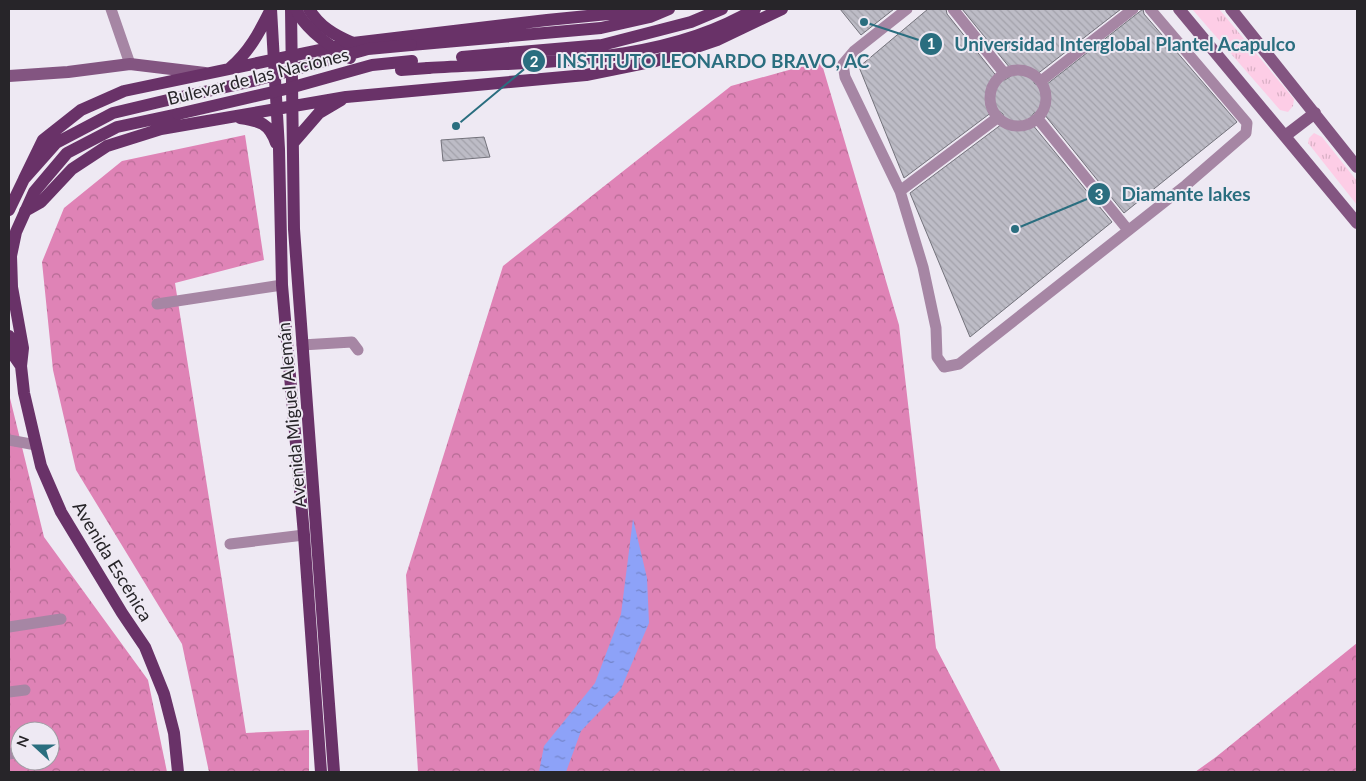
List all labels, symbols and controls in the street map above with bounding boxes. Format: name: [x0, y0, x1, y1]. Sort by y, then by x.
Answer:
callout: Universidad Interglobal Plantel Acapulco: [919, 27, 1306, 61]
text: Universidad Interglobal Plantel Acapulco: [954, 32, 1296, 55]
text: 1: [927, 34, 935, 52]
street label: Bulevar de las Naciones: [165, 43, 351, 109]
callout: INSTITUTO LEONARDO BRAVO, AC: [521, 44, 880, 78]
text: INSTITUTO LEONARDO BRAVO, AC: [557, 49, 870, 72]
text: 2: [530, 52, 539, 70]
callout: Diamante lakes: [1086, 177, 1260, 211]
text: Diamante lakes: [1121, 182, 1251, 205]
text: 3: [1095, 185, 1103, 203]
street label: Avenida Miguel Alemán: [272, 322, 310, 508]
street label: Avenida Escénica: [69, 497, 157, 625]
north arrow: [10, 721, 60, 771]
text: N: [13, 733, 32, 749]

